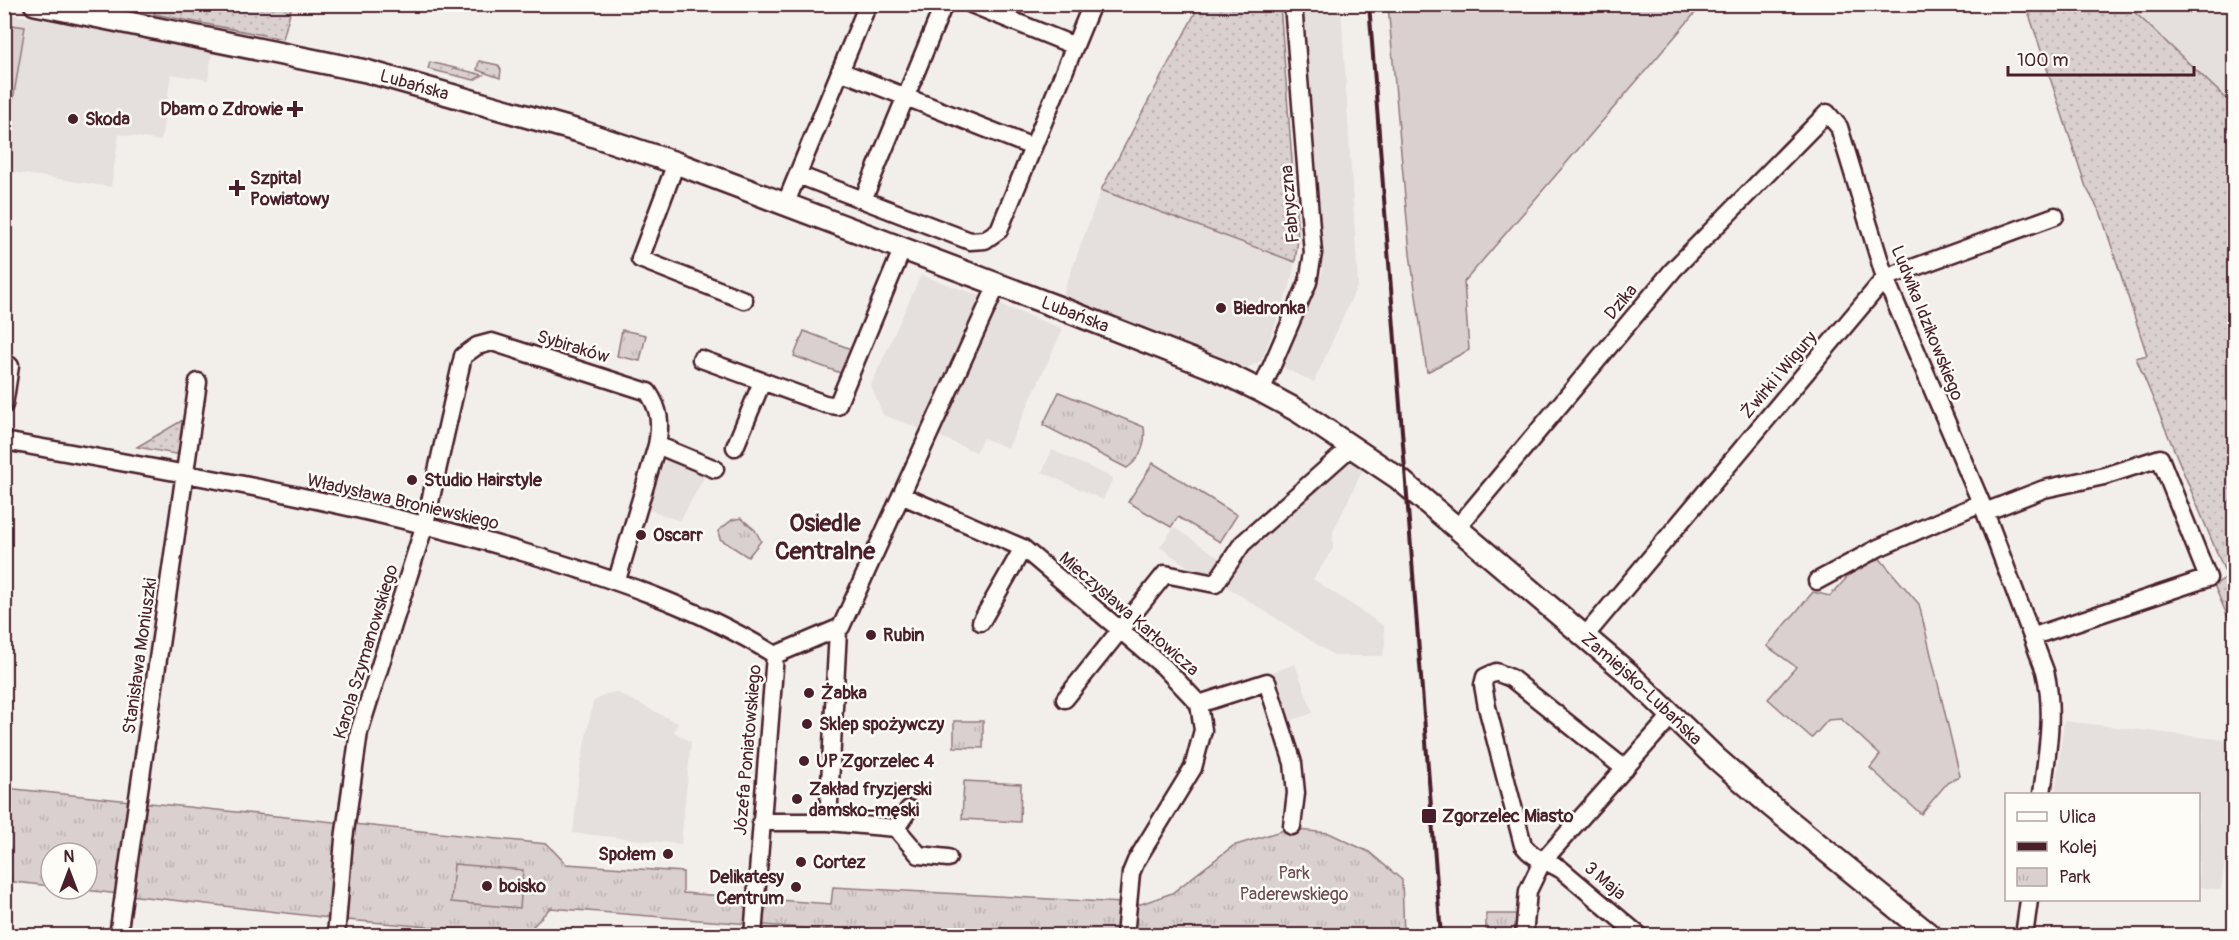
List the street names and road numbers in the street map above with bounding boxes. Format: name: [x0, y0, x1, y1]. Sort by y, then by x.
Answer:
street label: Lubańska: [377, 64, 452, 105]
street label: Fabryczna: [1275, 164, 1305, 244]
street label: Ludwika Idzikowskiego: [1885, 242, 1969, 404]
street label: Dzika: [1599, 279, 1643, 325]
street label: Lubańska: [1038, 291, 1112, 338]
street label: Sybiraków: [534, 325, 612, 369]
street label: Żwirki i Wigury: [1736, 326, 1822, 423]
street label: Władysława Broniewskiego: [305, 469, 502, 535]
street label: Mieczysława Karłowicza: [1054, 547, 1204, 681]
street label: Karola Szymanowskiego: [328, 562, 404, 742]
street label: Stanisława Moniuszki: [118, 577, 162, 735]
street label: Zamiejsko-Lubańska: [1577, 627, 1707, 750]
street label: Józefa Poniatowskiego: [729, 663, 767, 836]
street label: 3 Maja: [1579, 857, 1631, 905]

